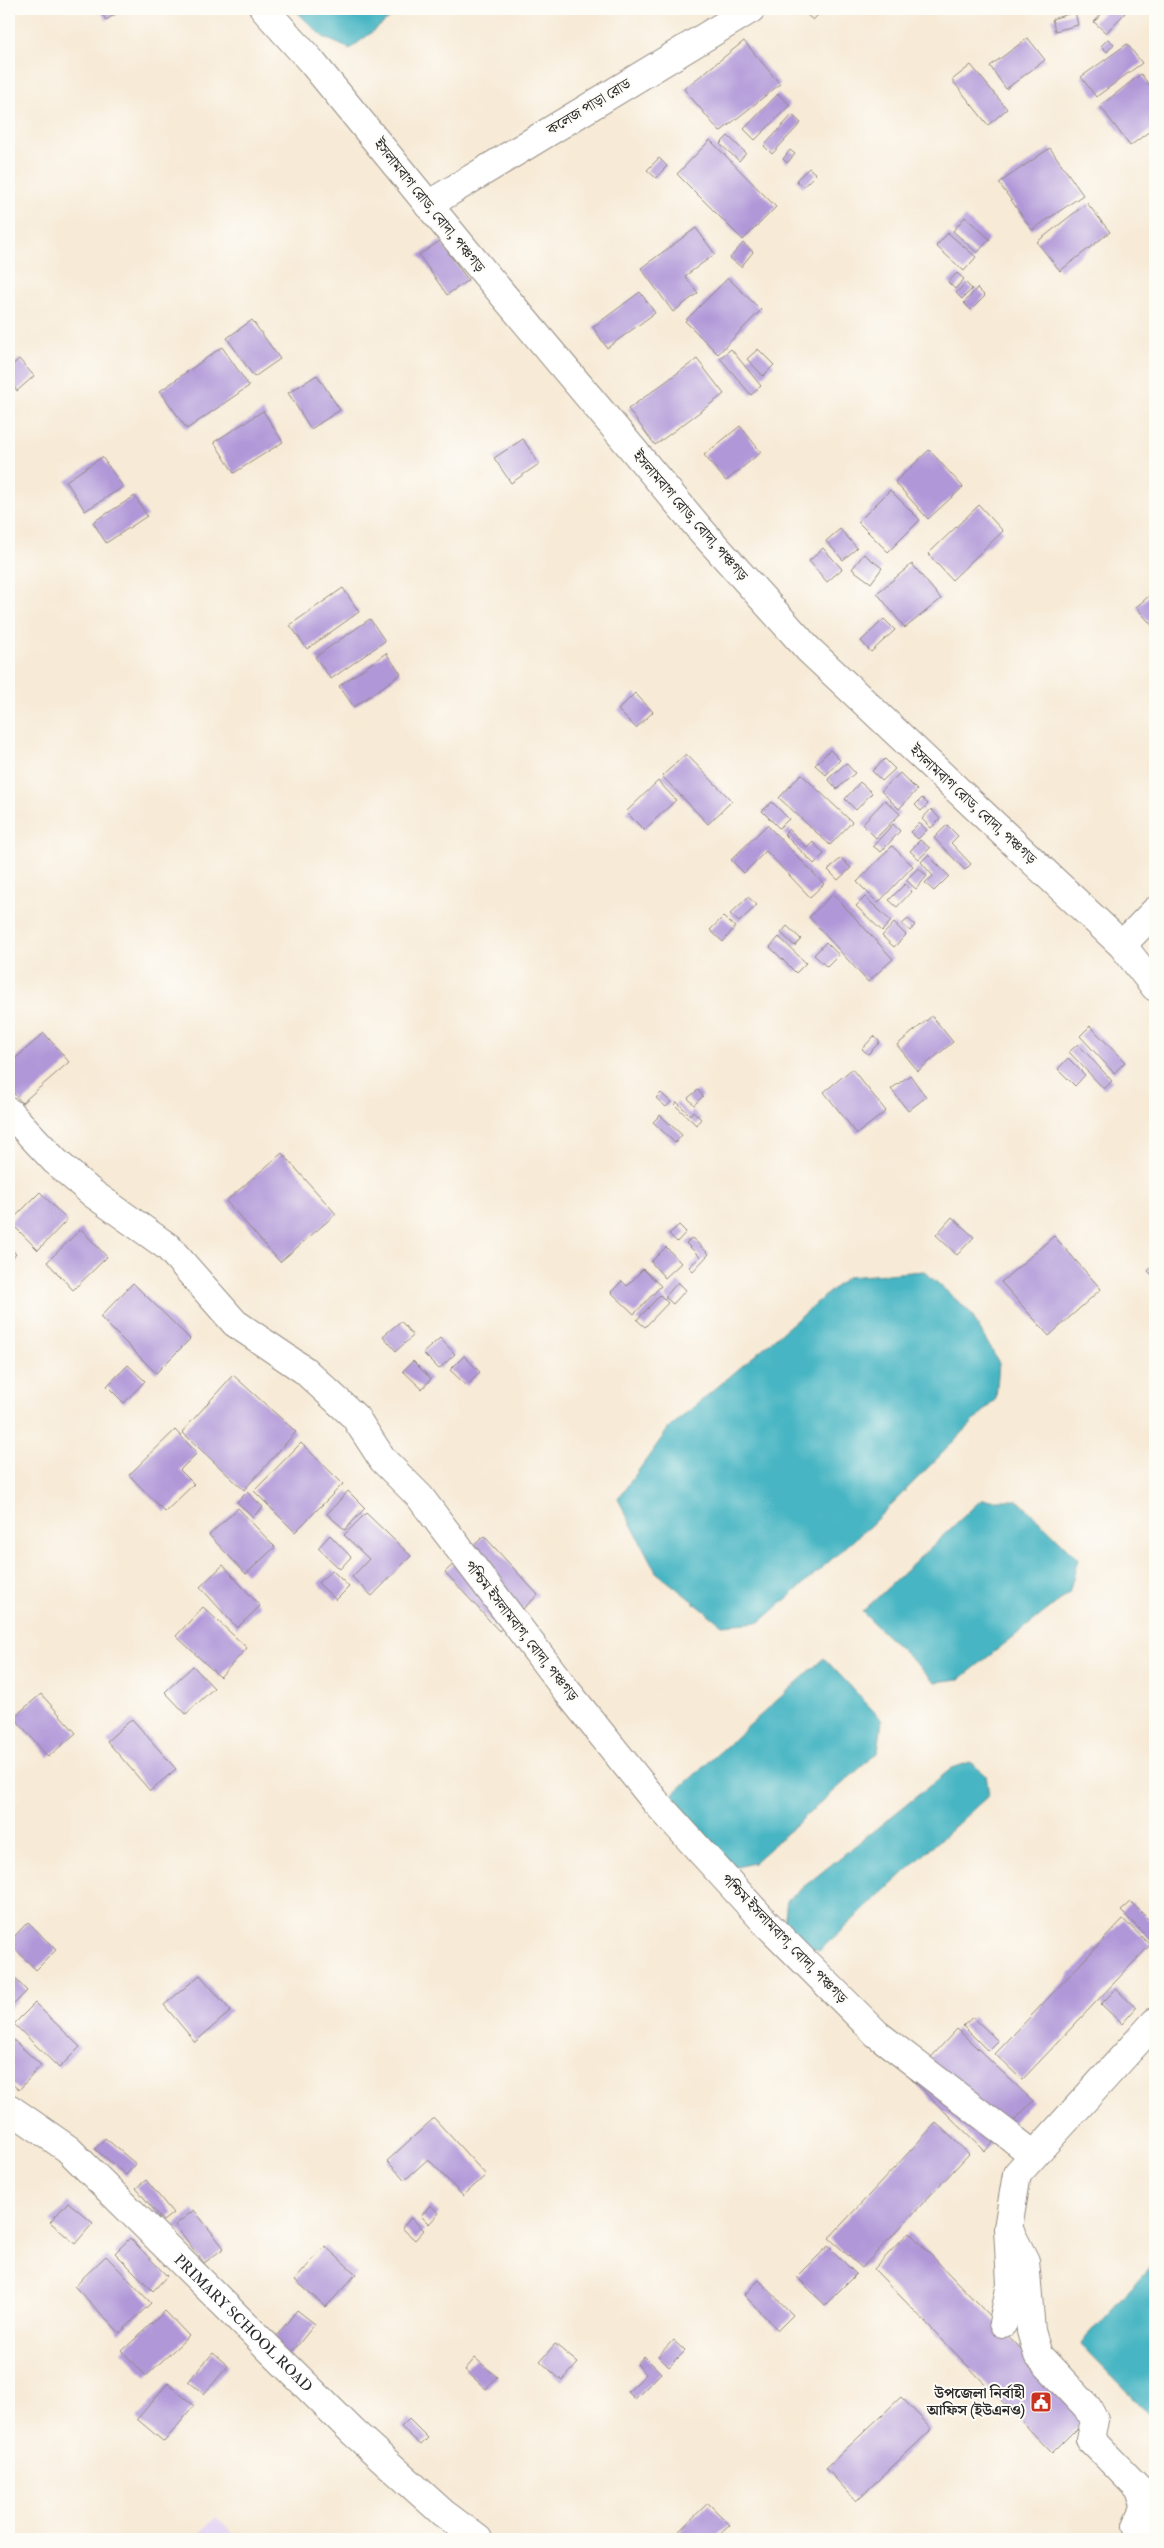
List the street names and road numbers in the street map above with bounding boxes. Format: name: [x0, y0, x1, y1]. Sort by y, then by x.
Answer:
street label: কলেজ পাড়া রোড: [543, 74, 635, 140]
street label: ইসলামবাগ রোড, বোদা, পঞ্চগড়: [369, 135, 489, 277]
street label: ইসলামবাগ রোড, বোদা, পঞ্চগড়: [628, 446, 752, 586]
street label: ইসলামবাগ রোড, বোদা, পঞ্চগড়: [905, 741, 1041, 869]
street label: পশ্চিম ইসলামবাগ, বোদা, পঞ্চগড়: [460, 1557, 582, 1706]
street label: পশ্চিম ইসলামবাগ, বোদা, পঞ্চগড়: [717, 1870, 852, 2009]
street label: PRIMARY SCHOOL ROAD: [170, 2250, 317, 2396]

